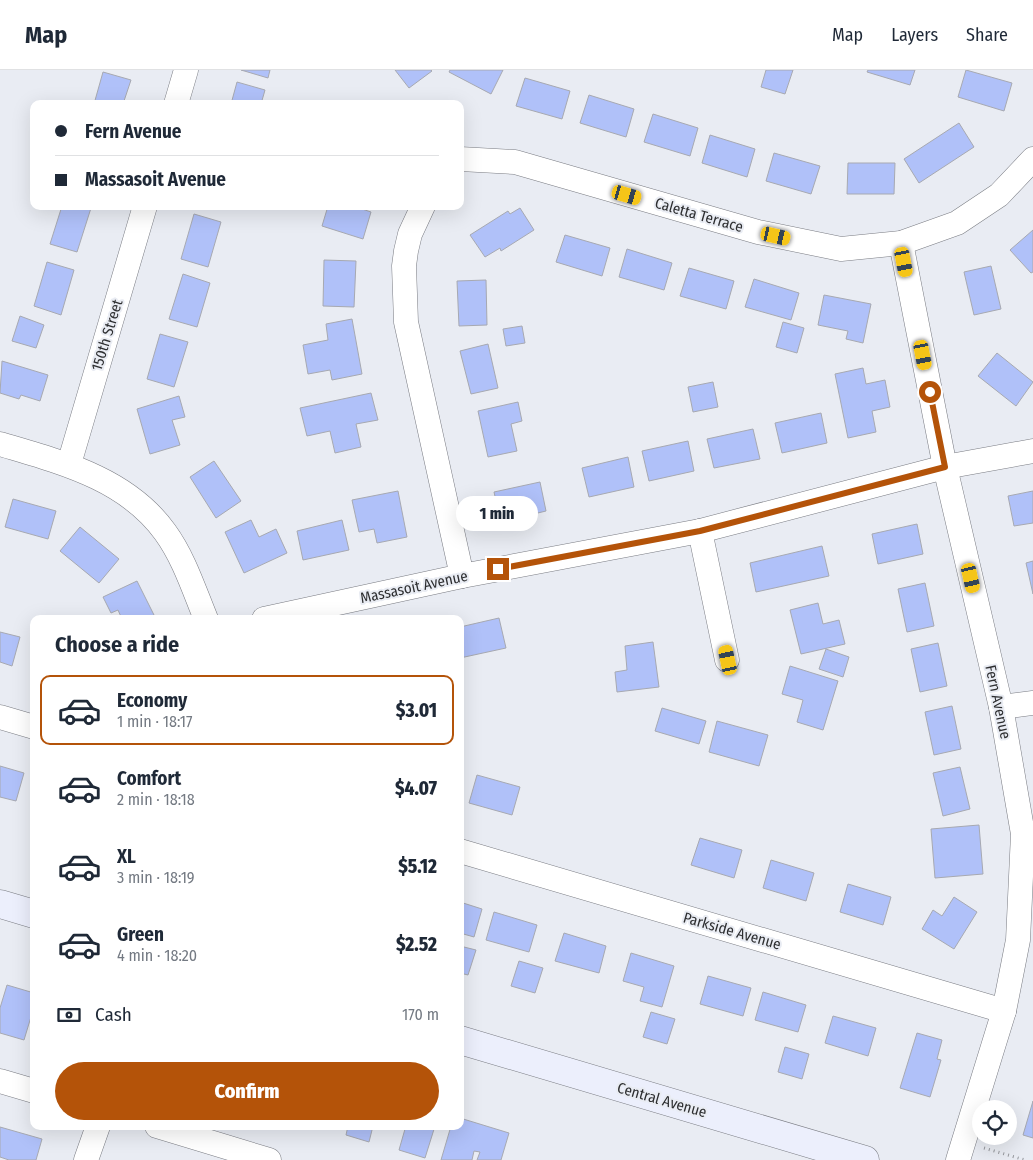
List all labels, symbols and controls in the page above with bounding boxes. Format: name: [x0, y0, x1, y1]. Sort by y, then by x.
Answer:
text: Map: [25, 21, 67, 49]
text: Map: [832, 24, 863, 46]
text: Layers: [891, 24, 938, 46]
text: Share: [966, 24, 1008, 46]
text: Fern Avenue: [85, 120, 181, 143]
text: Massasoit Avenue: [85, 168, 226, 191]
car: [610, 184, 643, 206]
street label: Caletta Terrace: [653, 194, 745, 236]
car: [759, 225, 792, 247]
car: [893, 246, 914, 278]
street label: 150th Street: [88, 297, 126, 373]
car: [912, 339, 933, 371]
route start: [919, 381, 941, 403]
callout: 1 min: [457, 496, 539, 532]
text: 1 min: [480, 504, 514, 523]
route end: [487, 558, 509, 580]
car: [960, 562, 981, 594]
street label: Massasoit Avenue: [359, 567, 469, 607]
text: Choose a ride: [55, 631, 179, 658]
car: [717, 644, 738, 676]
street label: Fern Avenue: [981, 663, 1015, 741]
icon: car: [57, 688, 102, 733]
text: Economy: [117, 689, 187, 712]
text: $3.01: [396, 699, 437, 722]
text: 1 min · 18:17: [117, 712, 192, 731]
icon: car: [57, 766, 102, 811]
text: Comfort: [117, 767, 181, 790]
text: $4.07: [395, 777, 437, 800]
text: 2 min · 18:18: [117, 790, 195, 809]
icon: car: [57, 844, 102, 889]
text: XL: [117, 845, 136, 868]
text: $5.12: [398, 855, 437, 878]
text: 3 min · 18:19: [117, 868, 195, 887]
street label: Parkside Avenue: [681, 908, 783, 954]
icon: car: [57, 922, 102, 967]
text: Green: [117, 923, 164, 946]
text: $2.52: [396, 933, 437, 956]
text: 4 min · 18:20: [117, 946, 197, 965]
icon: cash: [55, 1001, 83, 1029]
text: Cash: [95, 1003, 132, 1026]
text: 170 m: [402, 1005, 439, 1024]
button: Confirm: [55, 1062, 439, 1120]
street label: Central Avenue: [615, 1079, 709, 1121]
map controls: [972, 1100, 1017, 1145]
button: locate: [972, 1100, 1017, 1145]

